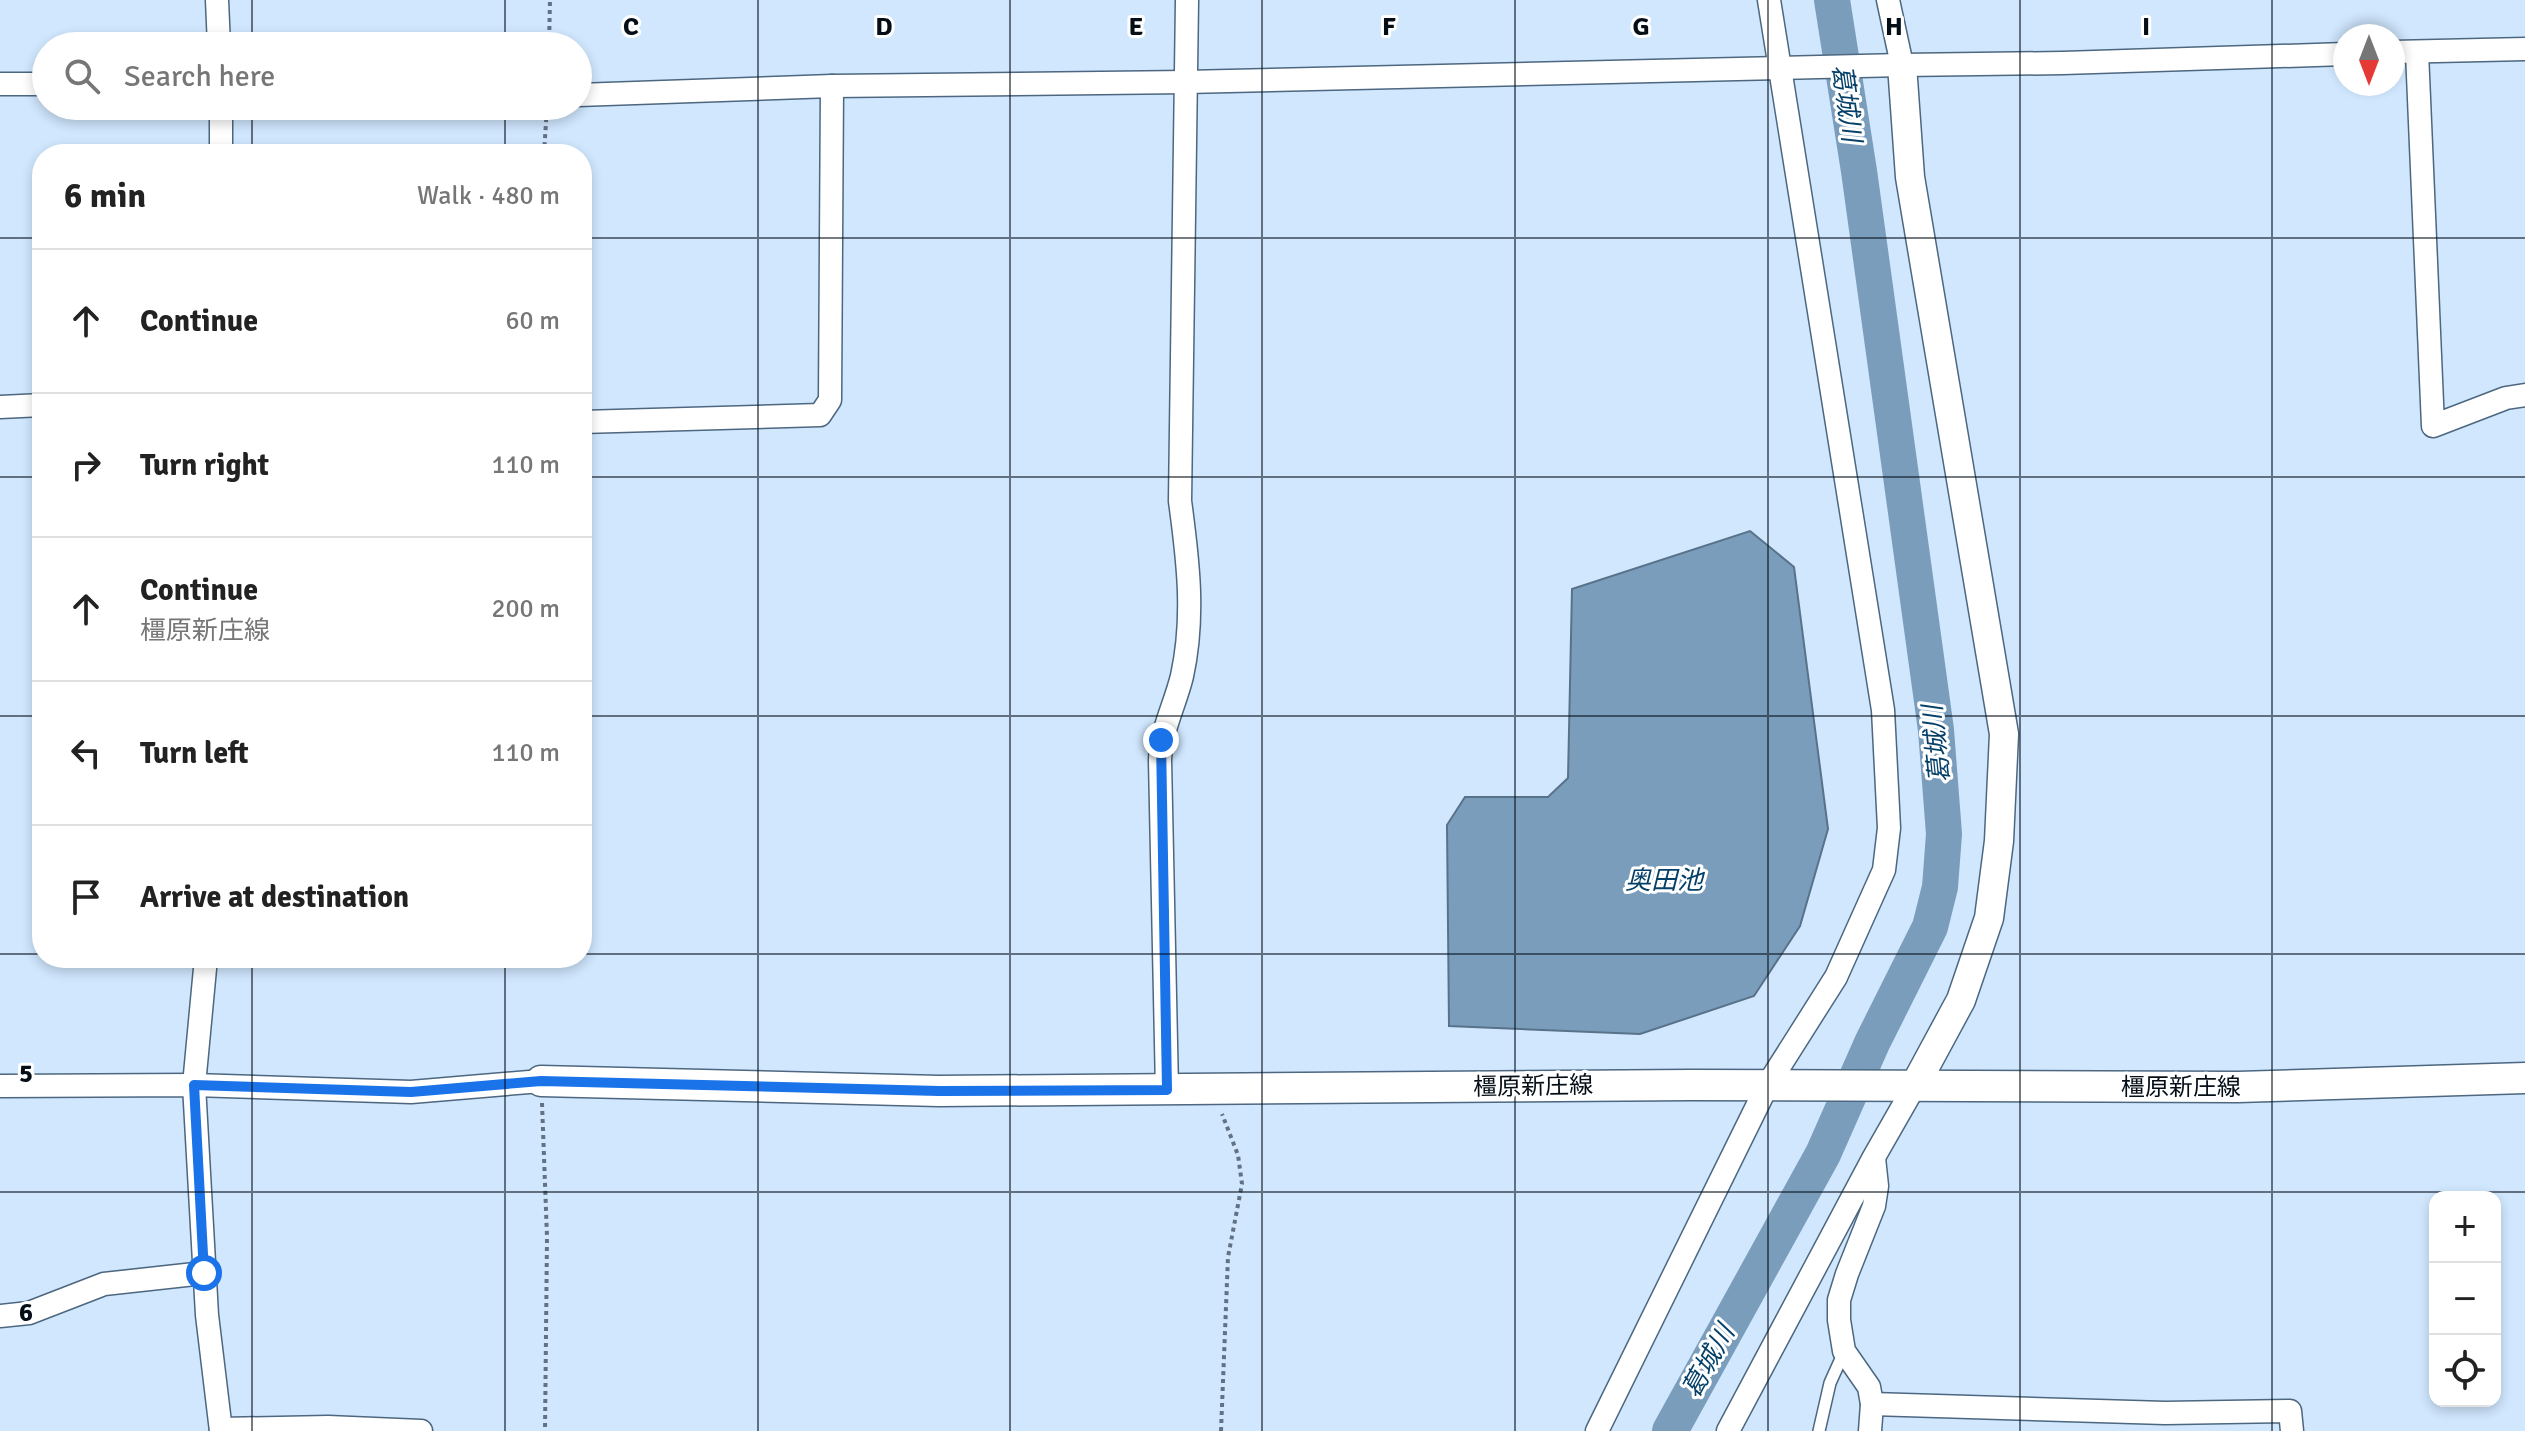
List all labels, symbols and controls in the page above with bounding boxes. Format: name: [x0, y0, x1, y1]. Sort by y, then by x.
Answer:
text: C: [623, 11, 639, 43]
text: D: [875, 11, 893, 43]
text: E: [1129, 11, 1143, 43]
text: F: [1382, 11, 1396, 43]
text: G: [1632, 11, 1650, 43]
text: H: [1885, 11, 1903, 43]
text: I: [2142, 11, 2150, 43]
north arrow: [2333, 24, 2405, 96]
search box: [32, 32, 592, 120]
icon: search: [60, 54, 104, 98]
text: Search here: [124, 58, 275, 95]
water label: 葛城川: [1825, 62, 1868, 147]
text: 6 min: [64, 175, 146, 217]
text: Walk · 480 m: [417, 180, 560, 212]
icon: ahead: [64, 299, 108, 343]
text: Continue: [140, 303, 258, 340]
text: 60 m: [505, 305, 560, 337]
icon: right: [64, 443, 108, 487]
text: Turn right: [140, 447, 269, 484]
text: 110 m: [491, 449, 560, 481]
text: Continue: [140, 572, 258, 609]
icon: ahead: [64, 587, 108, 631]
text: 200 m: [491, 593, 560, 625]
text: 橿原新庄線: [140, 615, 270, 647]
water label: 葛城川: [1917, 700, 1957, 784]
route end: [1143, 722, 1179, 758]
icon: left: [64, 731, 108, 775]
text: Turn left: [140, 735, 249, 772]
text: 110 m: [491, 737, 560, 769]
water label: 奥田池: [1625, 865, 1706, 897]
icon: arrive: [64, 875, 108, 919]
text: Arrive at destination: [140, 879, 409, 916]
text: 5: [19, 1058, 33, 1090]
street label: 橿原新庄線: [1473, 1070, 1593, 1102]
street label: 橿原新庄線: [2121, 1072, 2241, 1102]
map controls: [2429, 1191, 2501, 1407]
button: +: [2429, 1191, 2501, 1263]
route start: [186, 1255, 222, 1291]
button: −: [2429, 1263, 2501, 1335]
text: 6: [19, 1297, 33, 1329]
water label: 葛城川: [1676, 1317, 1743, 1403]
button: locate: [2429, 1335, 2501, 1407]

